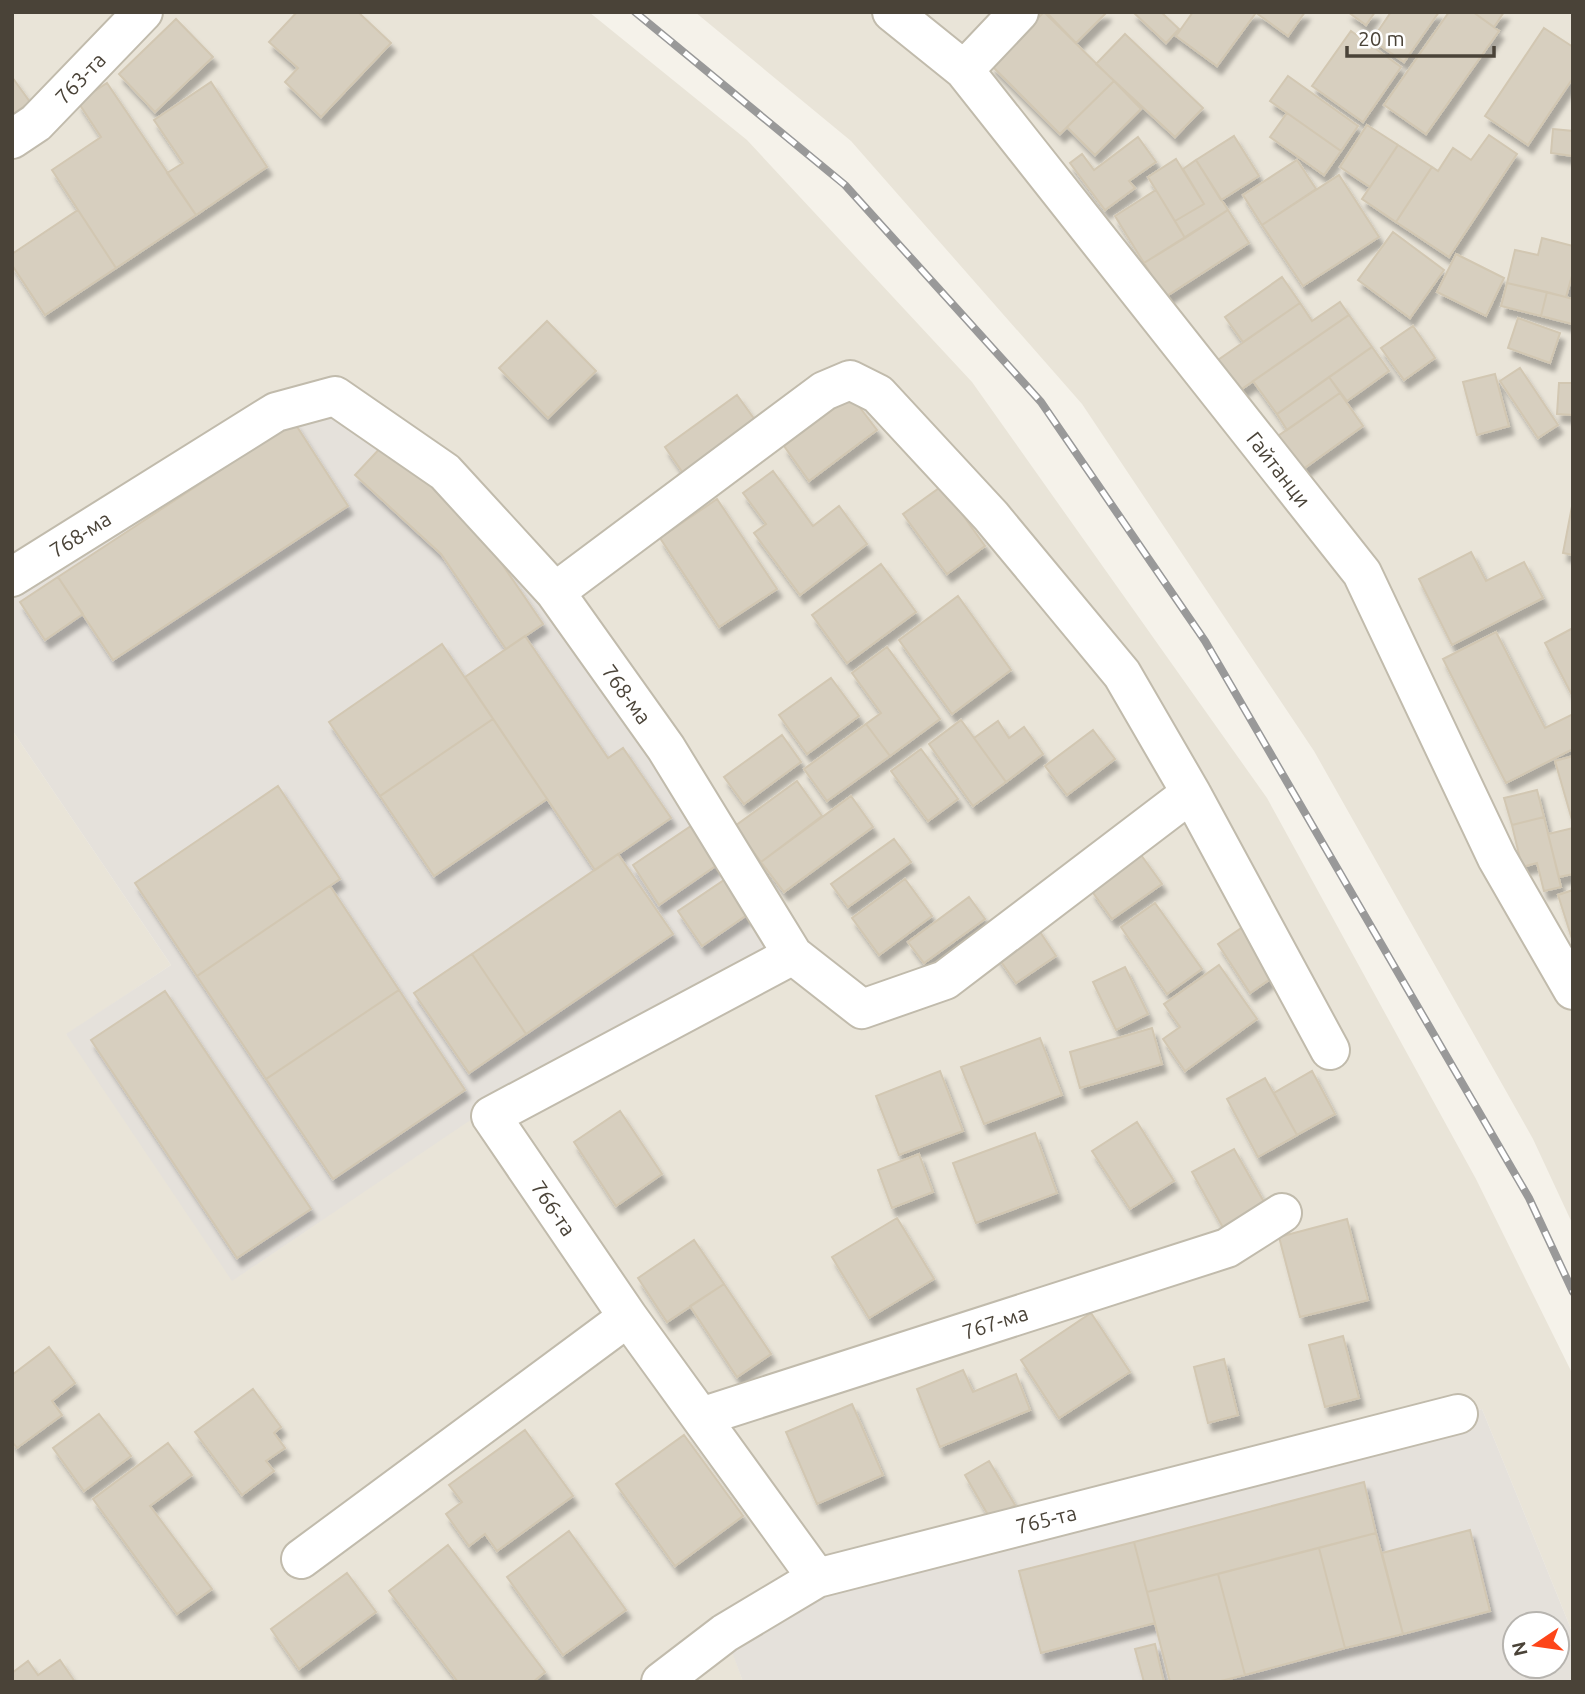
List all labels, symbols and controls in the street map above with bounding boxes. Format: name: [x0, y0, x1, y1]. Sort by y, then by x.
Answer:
scale bar: [1347, 14, 1494, 58]
text: 20 m: [1358, 26, 1405, 50]
street label: 763-та: [50, 47, 110, 109]
street label: Гайтанци: [1242, 427, 1316, 511]
street label: 768-ма: [45, 506, 115, 562]
street label: 768-ма: [597, 660, 657, 728]
street label: 766-та: [527, 1176, 581, 1240]
street label: 767-ма: [959, 1300, 1031, 1344]
street label: 765-та: [1013, 1500, 1079, 1538]
north arrow: [1501, 1610, 1571, 1680]
text: N: [1507, 1639, 1532, 1658]

